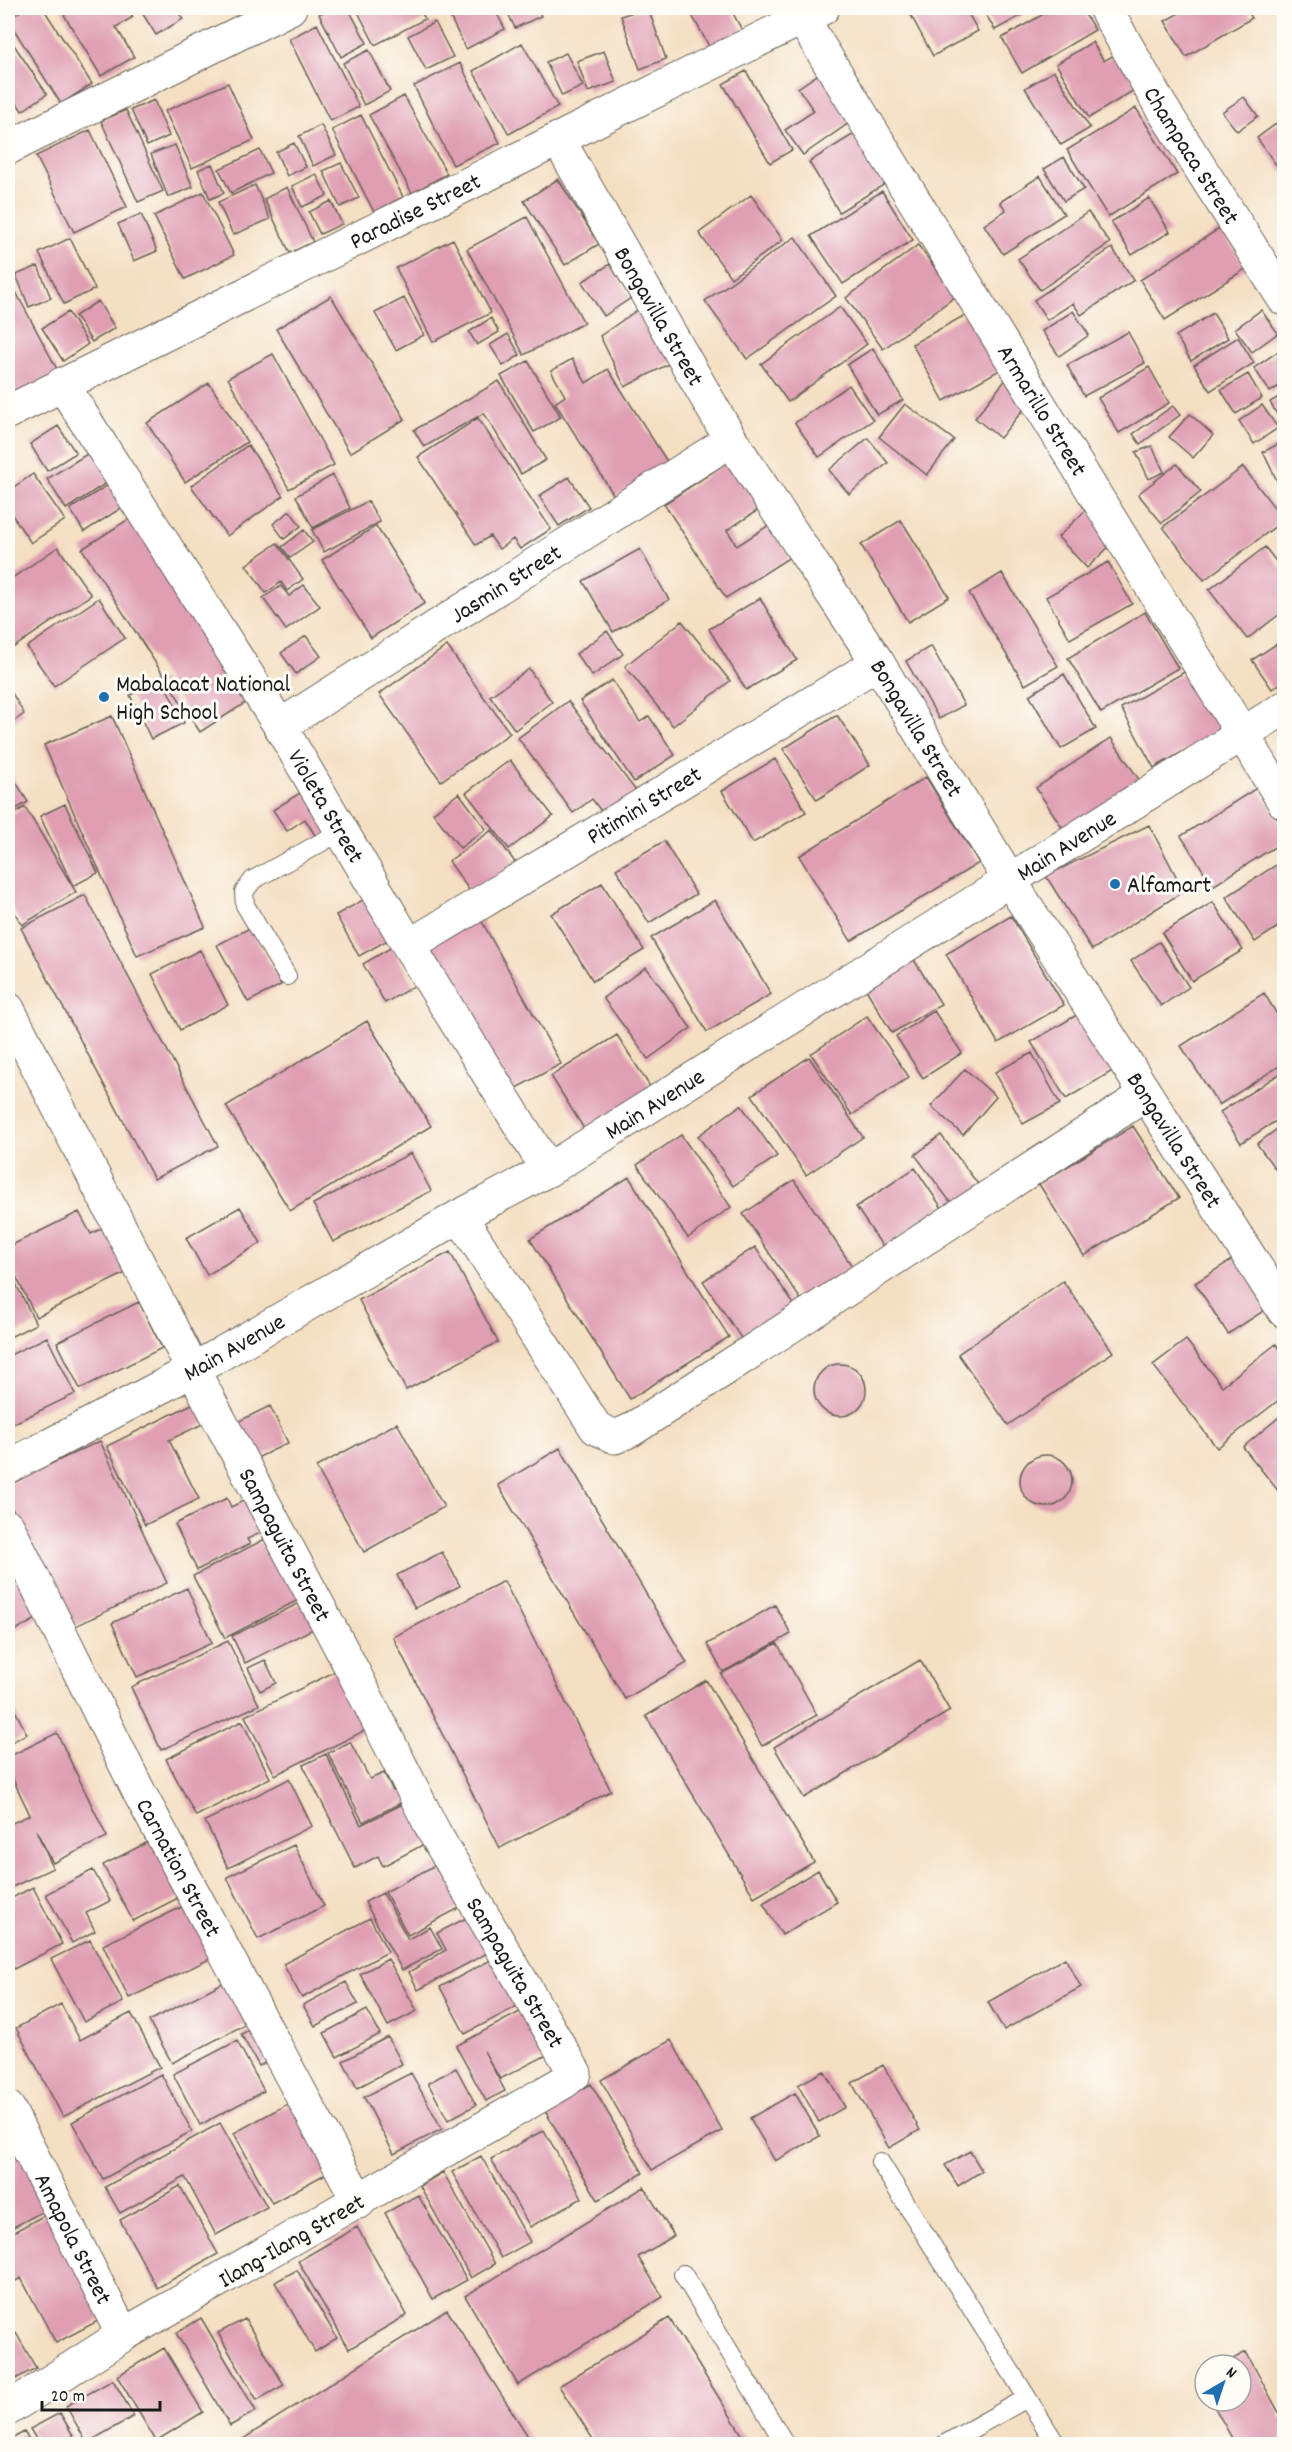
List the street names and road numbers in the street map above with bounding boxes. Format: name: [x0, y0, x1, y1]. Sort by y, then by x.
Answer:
street label: Champaca Street: [1133, 81, 1246, 232]
street label: Paradise Street: [345, 166, 488, 260]
street label: Bongavilla Street: [603, 241, 711, 394]
street label: Armarillo Street: [987, 339, 1094, 484]
street label: Jasmin Street: [445, 537, 570, 634]
street label: Bongavilla Street: [860, 654, 970, 805]
street label: Violeta Street: [277, 744, 371, 871]
street label: Pitimini Street: [581, 759, 709, 855]
street label: Main Avenue: [1011, 803, 1124, 892]
street label: Main Avenue: [599, 1062, 712, 1150]
street label: Bongavilla Street: [1116, 1066, 1229, 1216]
street label: Main Avenue: [179, 1306, 292, 1392]
street label: Sampaguita Street: [228, 1463, 338, 1629]
street label: Carnation Street: [126, 1793, 228, 1944]
street label: Sampaguita Street: [456, 1892, 571, 2056]
street label: Amapola Street: [24, 2168, 119, 2311]
street label: Ilang-Ilang Street: [213, 2187, 372, 2298]

